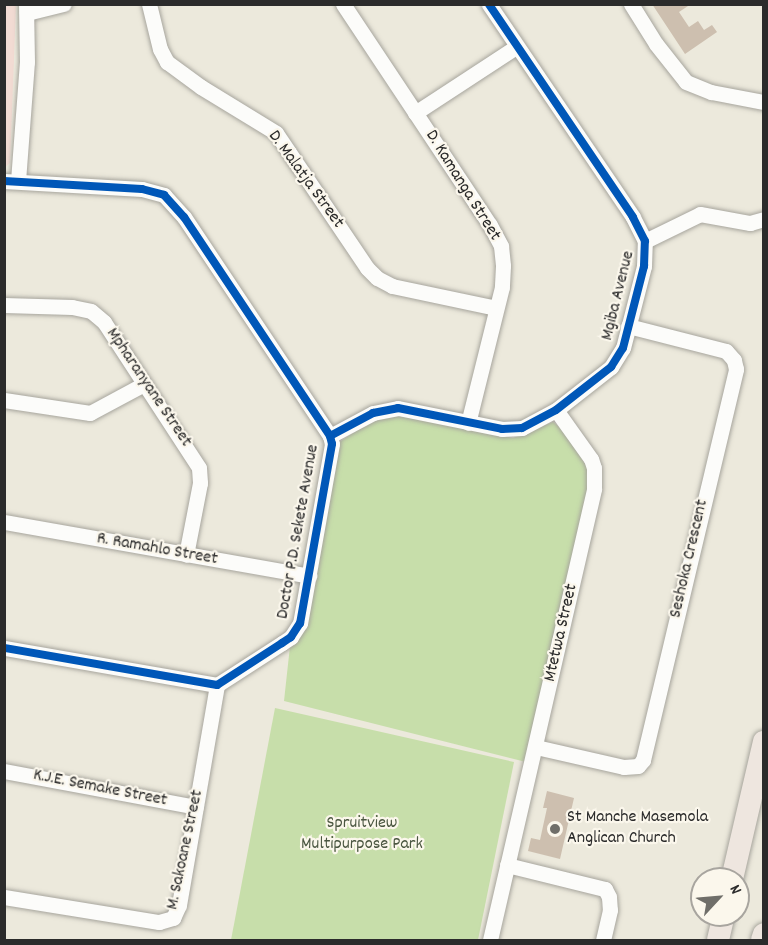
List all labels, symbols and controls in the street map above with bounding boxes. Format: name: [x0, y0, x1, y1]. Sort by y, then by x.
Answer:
street label: D. Malatja Street: [262, 127, 348, 233]
street label: D. Kamanga Street: [419, 127, 505, 245]
street label: Mgiba Avenue: [597, 249, 641, 343]
street label: Mpharanyane Street: [100, 324, 196, 452]
street label: Doctor P.D. Sekete Avenue: [273, 443, 325, 621]
street label: Seshoka Crescent: [666, 498, 714, 620]
street label: R. Ramahlo Street: [95, 529, 219, 571]
street label: Mtetwa Street: [540, 582, 584, 684]
street label: K.J.E. Semake Street: [31, 765, 169, 813]
street label: M. Sakoane Street: [163, 788, 209, 912]
place label: St Manche Masemola Anglican Church: [567, 808, 708, 850]
park label: Spruitview Multipurpose Park: [301, 814, 423, 856]
marker: St Manche Masemola Anglican Church: [548, 822, 562, 836]
north arrow: [690, 867, 750, 927]
text: N: [723, 881, 747, 898]

